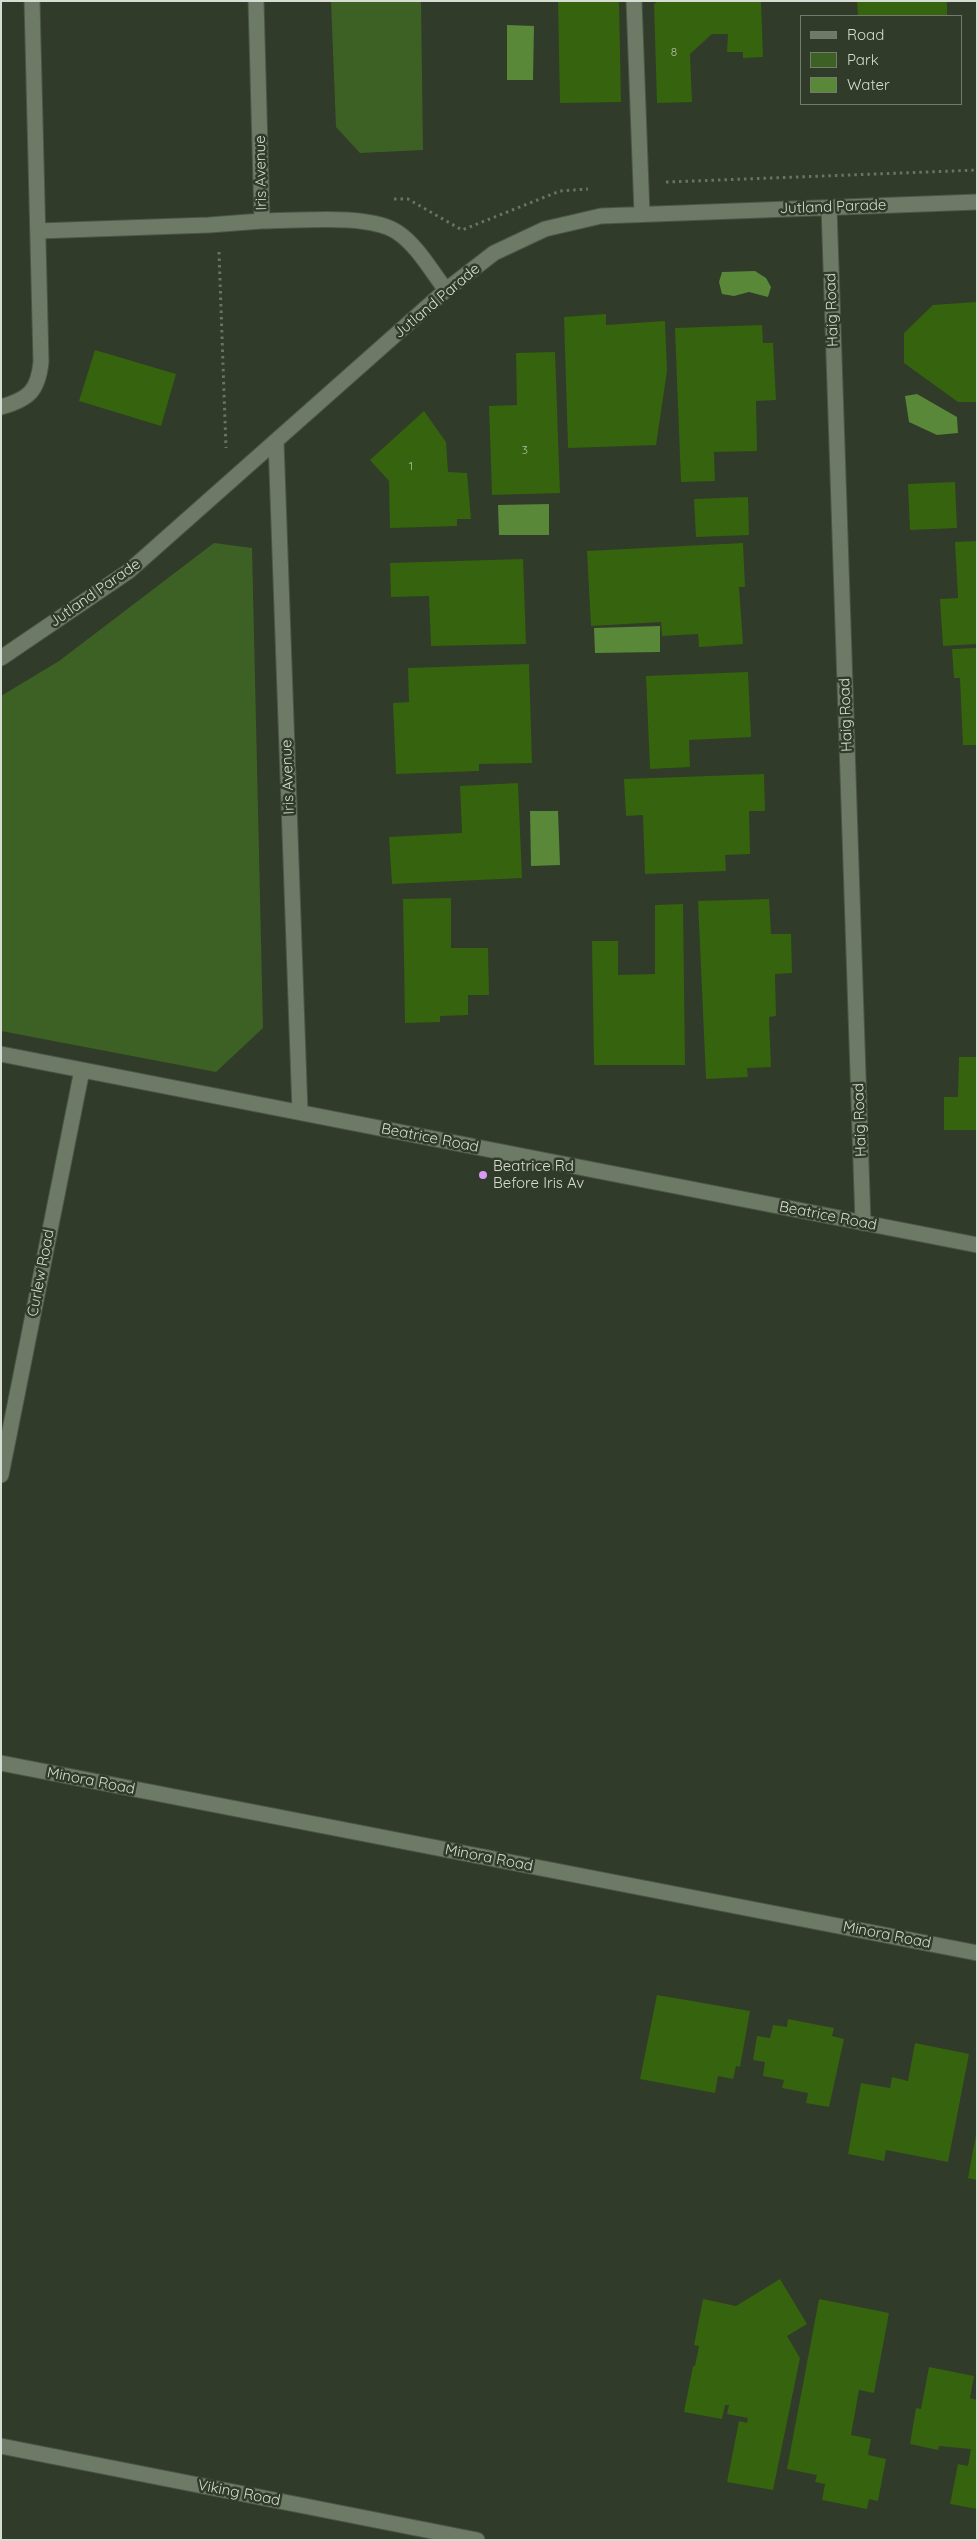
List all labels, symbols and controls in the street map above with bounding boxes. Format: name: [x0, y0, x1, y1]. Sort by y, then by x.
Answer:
legend: [800, 15, 963, 105]
text: Road: [847, 25, 884, 44]
house number: 8: [671, 45, 677, 59]
text: Park: [847, 50, 879, 69]
text: Water: [847, 75, 890, 94]
street label: Iris Avenue: [251, 135, 271, 211]
street label: Jutland Parade: [779, 196, 887, 218]
street label: Jutland Parade: [390, 260, 484, 342]
street label: Haig Road: [822, 273, 842, 347]
house number: 3: [522, 443, 528, 457]
house number: 1: [409, 459, 413, 473]
street label: Jutland Parade: [46, 555, 144, 631]
street label: Haig Road: [836, 678, 856, 752]
street label: Iris Avenue: [278, 739, 298, 815]
street label: Haig Road: [850, 1083, 870, 1157]
street label: Beatrice Road: [380, 1120, 480, 1156]
place label: Beatrice Rd Before Iris Av: [493, 1157, 584, 1192]
marker: Beatrice Rd Before Iris Av: [477, 1169, 489, 1181]
street label: Beatrice Road: [778, 1198, 878, 1234]
street label: Curlew Road: [24, 1228, 58, 1318]
street label: Minora Road: [45, 1764, 137, 1798]
street label: Minora Road: [443, 1841, 535, 1875]
street label: Minora Road: [841, 1918, 933, 1952]
street label: Viking Road: [196, 2476, 282, 2510]

